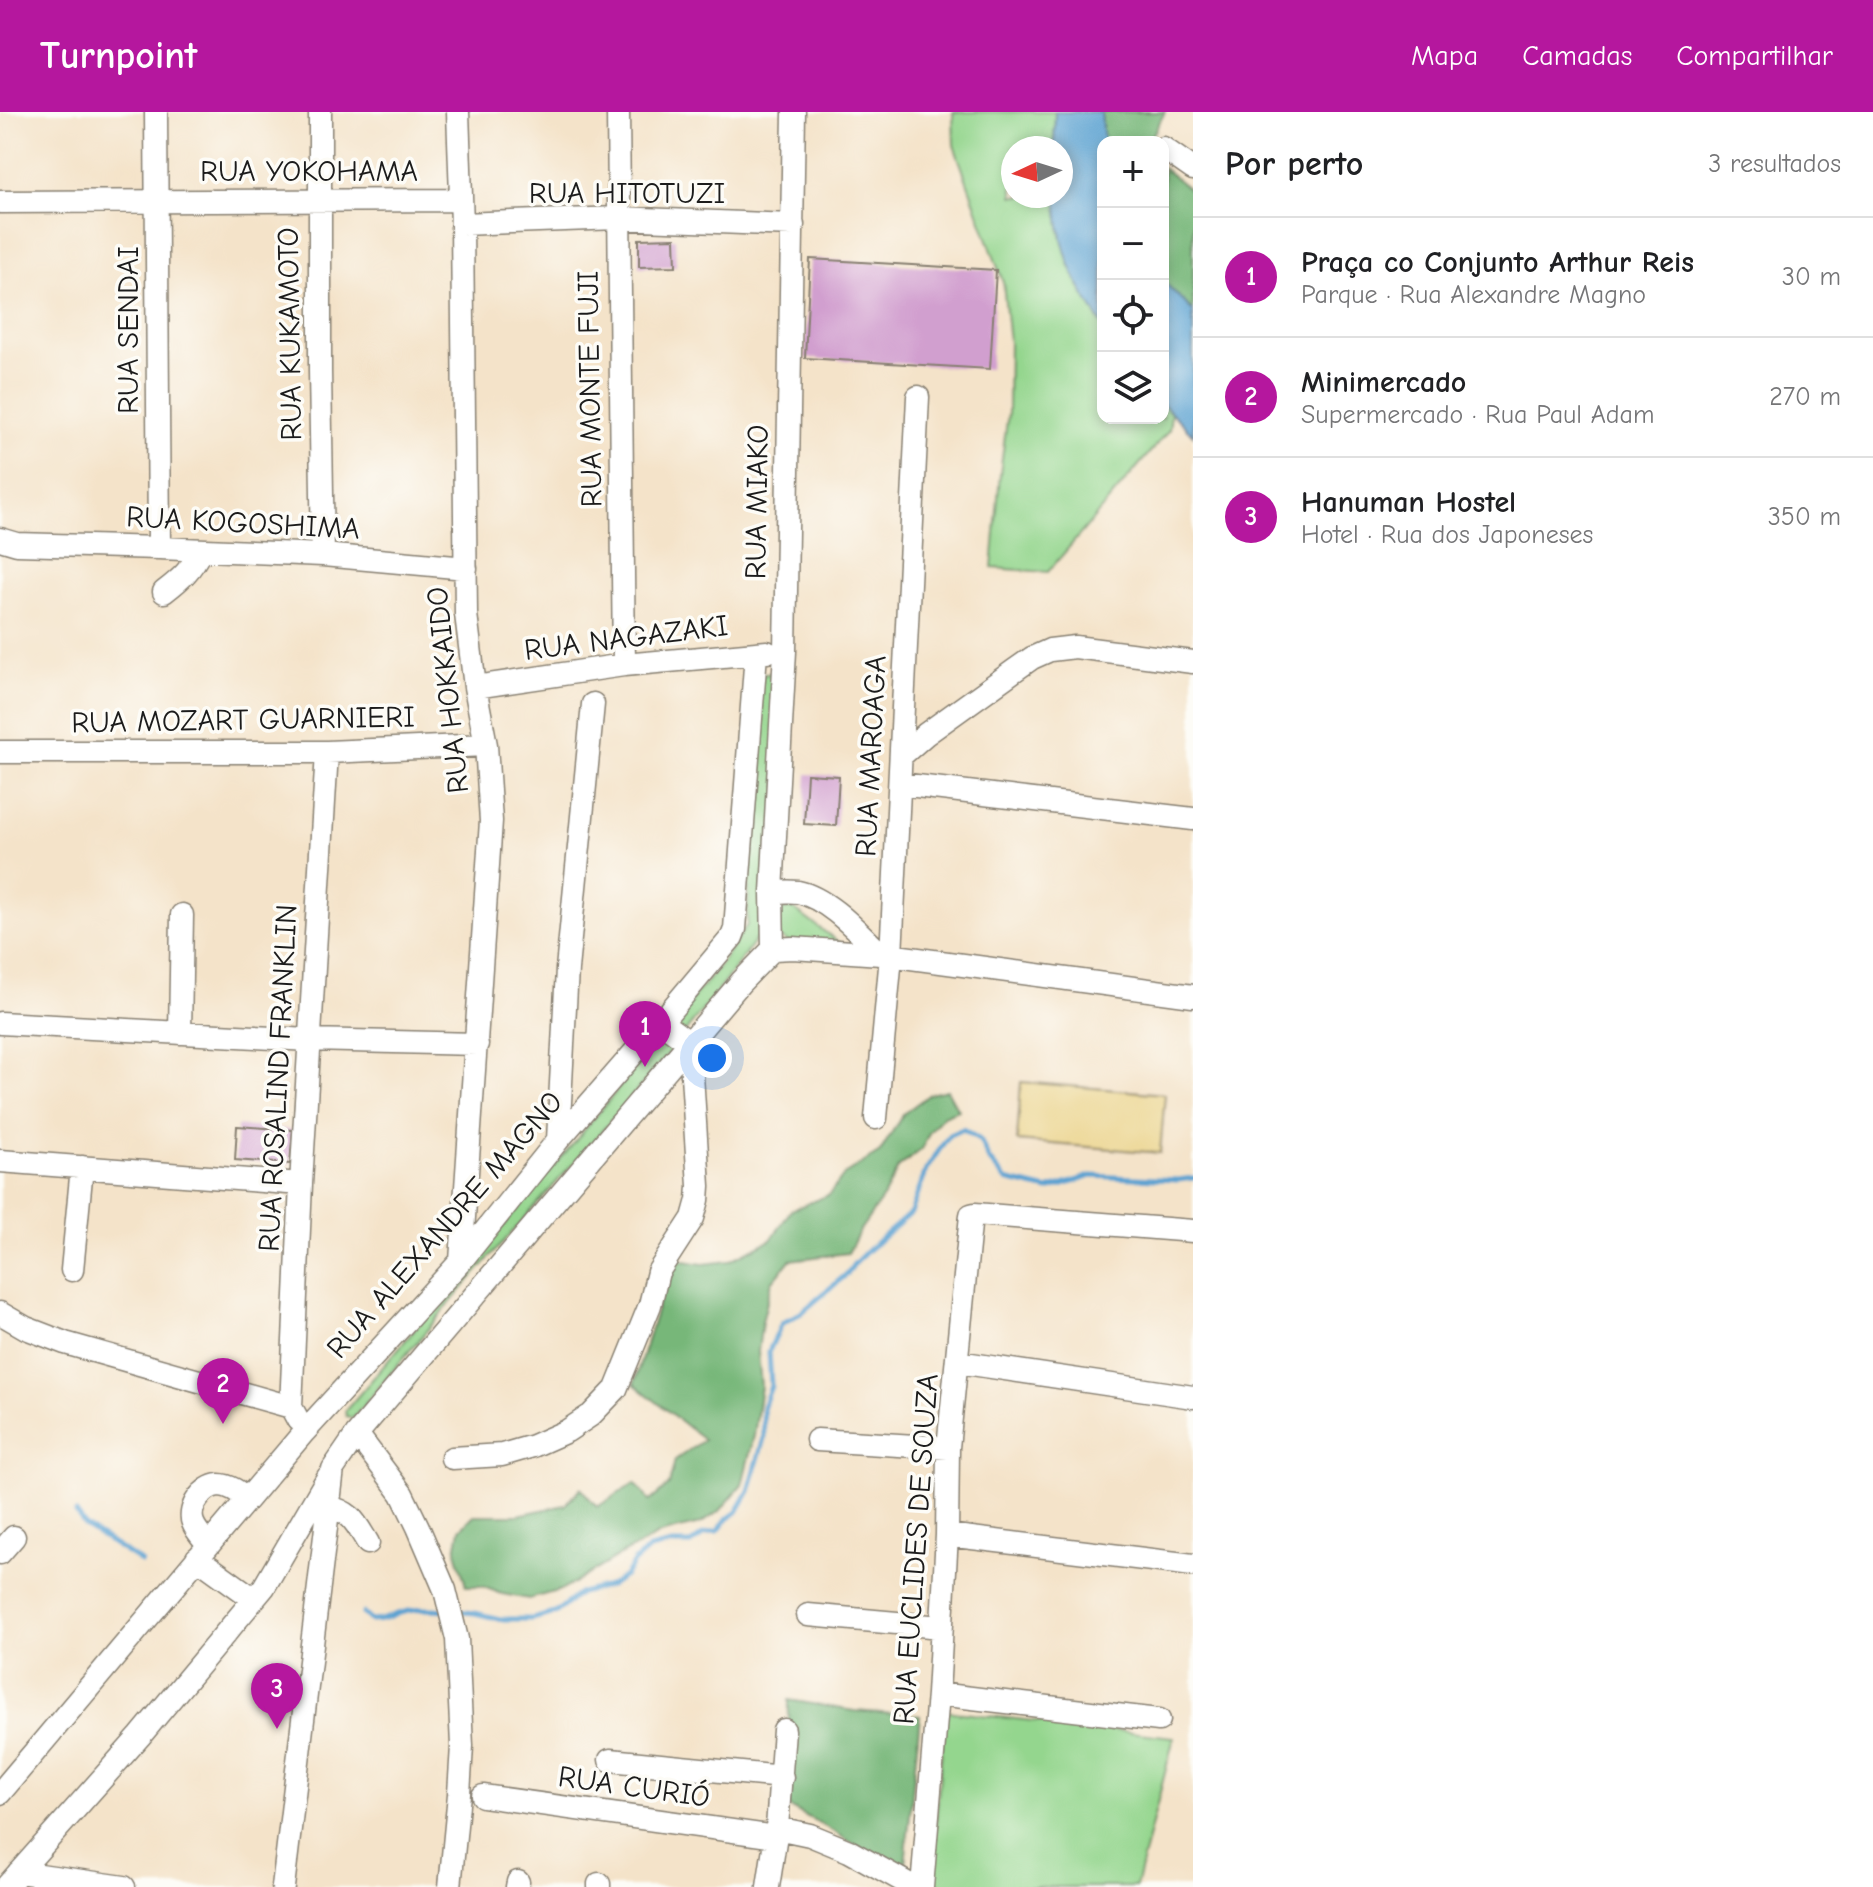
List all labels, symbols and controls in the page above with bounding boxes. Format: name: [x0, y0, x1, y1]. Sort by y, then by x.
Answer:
text: Turnpoint: [40, 34, 197, 78]
text: Mapa: [1411, 40, 1478, 72]
text: Camadas: [1522, 40, 1632, 72]
text: Compartilhar: [1676, 40, 1833, 72]
north arrow: [1001, 136, 1073, 208]
map controls: [1097, 136, 1169, 424]
button: +: [1097, 136, 1169, 208]
text: Por perto: [1225, 144, 1363, 184]
text: 3 resultados: [1708, 149, 1841, 179]
street label: RUA YOKOHAMA: [200, 154, 418, 189]
street label: RUA HITOTUZI: [529, 176, 725, 211]
button: −: [1097, 208, 1169, 280]
street label: RUA KUKAMOTO: [271, 227, 309, 441]
text: Praça co Conjunto Arthur Reis: [1301, 245, 1694, 280]
street label: RUA SENDAI: [111, 246, 146, 414]
text: 1: [1246, 262, 1256, 292]
text: 30 m: [1782, 262, 1841, 292]
street label: RUA MONTE FUJI: [570, 270, 610, 508]
button: locate: [1097, 280, 1169, 352]
text: Parque · Rua Alexandre Magno: [1301, 280, 1646, 310]
button: layers: [1097, 352, 1169, 424]
text: Minimercado: [1301, 365, 1466, 400]
text: 2: [1245, 382, 1257, 412]
text: 270 m: [1769, 382, 1841, 412]
text: Supermercado · Rua Paul Adam: [1301, 400, 1655, 430]
street label: RUA MIAKO: [738, 424, 776, 580]
text: Hanuman Hostel: [1301, 485, 1516, 520]
street label: RUA KOGOSHIMA: [125, 499, 361, 547]
text: 3: [1245, 502, 1257, 532]
text: 350 m: [1768, 502, 1841, 532]
text: Hotel · Rua dos Japoneses: [1301, 520, 1593, 550]
street label: RUA HOKKAIDO: [420, 585, 476, 795]
street label: RUA NAGAZAKI: [522, 608, 730, 668]
street label: RUA MAROAGA: [848, 654, 894, 858]
street label: RUA MOZART GUARNIERI: [71, 700, 415, 740]
street label: RUA ROSALIND FRANKLIN: [251, 903, 305, 1253]
pin: 1: [619, 1001, 671, 1067]
your location: [692, 1038, 732, 1078]
street label: RUA ALEXANDRE MAGNO: [320, 1085, 570, 1365]
pin: 2: [197, 1358, 249, 1424]
street label: RUA EUCLIDES DE SOUZA: [886, 1372, 946, 1726]
pin: 3: [251, 1663, 303, 1729]
street label: RUA CURIÓ: [556, 1758, 712, 1815]

